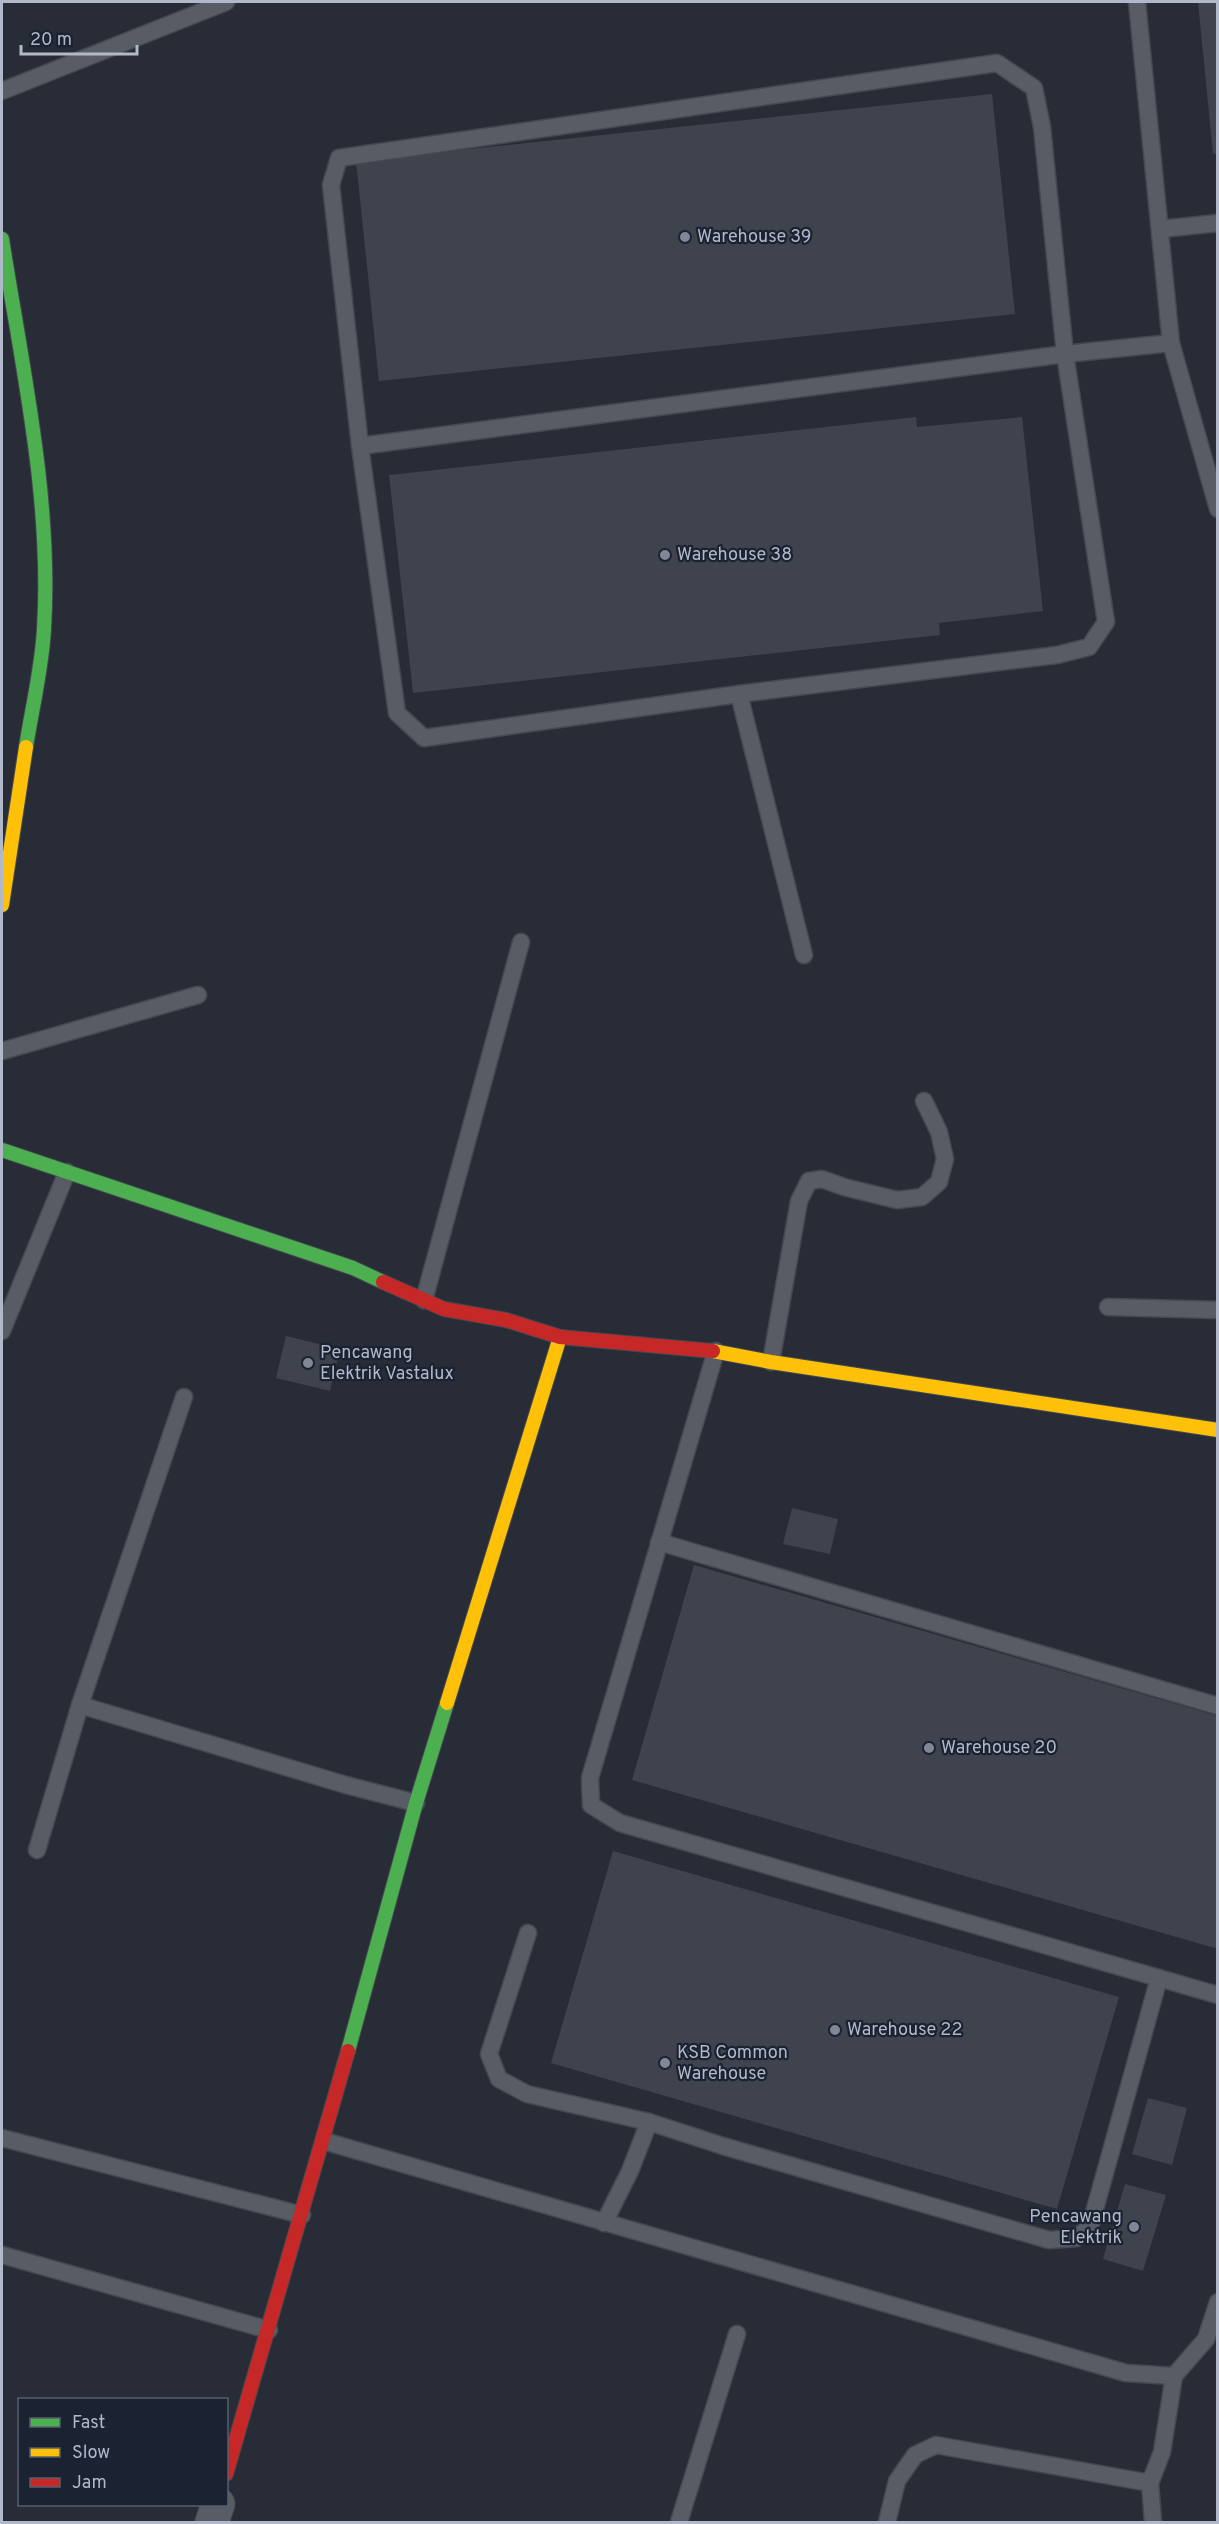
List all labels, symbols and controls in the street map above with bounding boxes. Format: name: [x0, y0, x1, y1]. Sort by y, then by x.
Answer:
scale bar: [21, 18, 136, 56]
text: 20 m: [30, 29, 72, 52]
place label: Warehouse 39: [697, 226, 812, 249]
marker: Warehouse 39: [678, 230, 692, 244]
place label: Warehouse 38: [677, 544, 792, 567]
marker: Warehouse 38: [658, 548, 672, 562]
place label: Pencawang Elektrik Vastalux: [320, 1342, 454, 1386]
marker: Pencawang Elektrik Vastalux: [301, 1356, 315, 1370]
place label: Warehouse 20: [941, 1737, 1057, 1760]
marker: Warehouse 20: [922, 1741, 936, 1755]
place label: Warehouse 22: [847, 2019, 962, 2042]
marker: Warehouse 22: [828, 2023, 842, 2037]
place label: KSB Common Warehouse: [677, 2042, 788, 2086]
marker: KSB Common Warehouse: [658, 2056, 672, 2070]
place label: Pencawang Elektrik: [1029, 2206, 1122, 2250]
marker: Pencawang Elektrik: [1127, 2220, 1141, 2234]
legend: [18, 2398, 228, 2506]
text: Fast: [72, 2412, 105, 2435]
text: Slow: [72, 2442, 110, 2465]
text: Jam: [72, 2472, 107, 2495]

